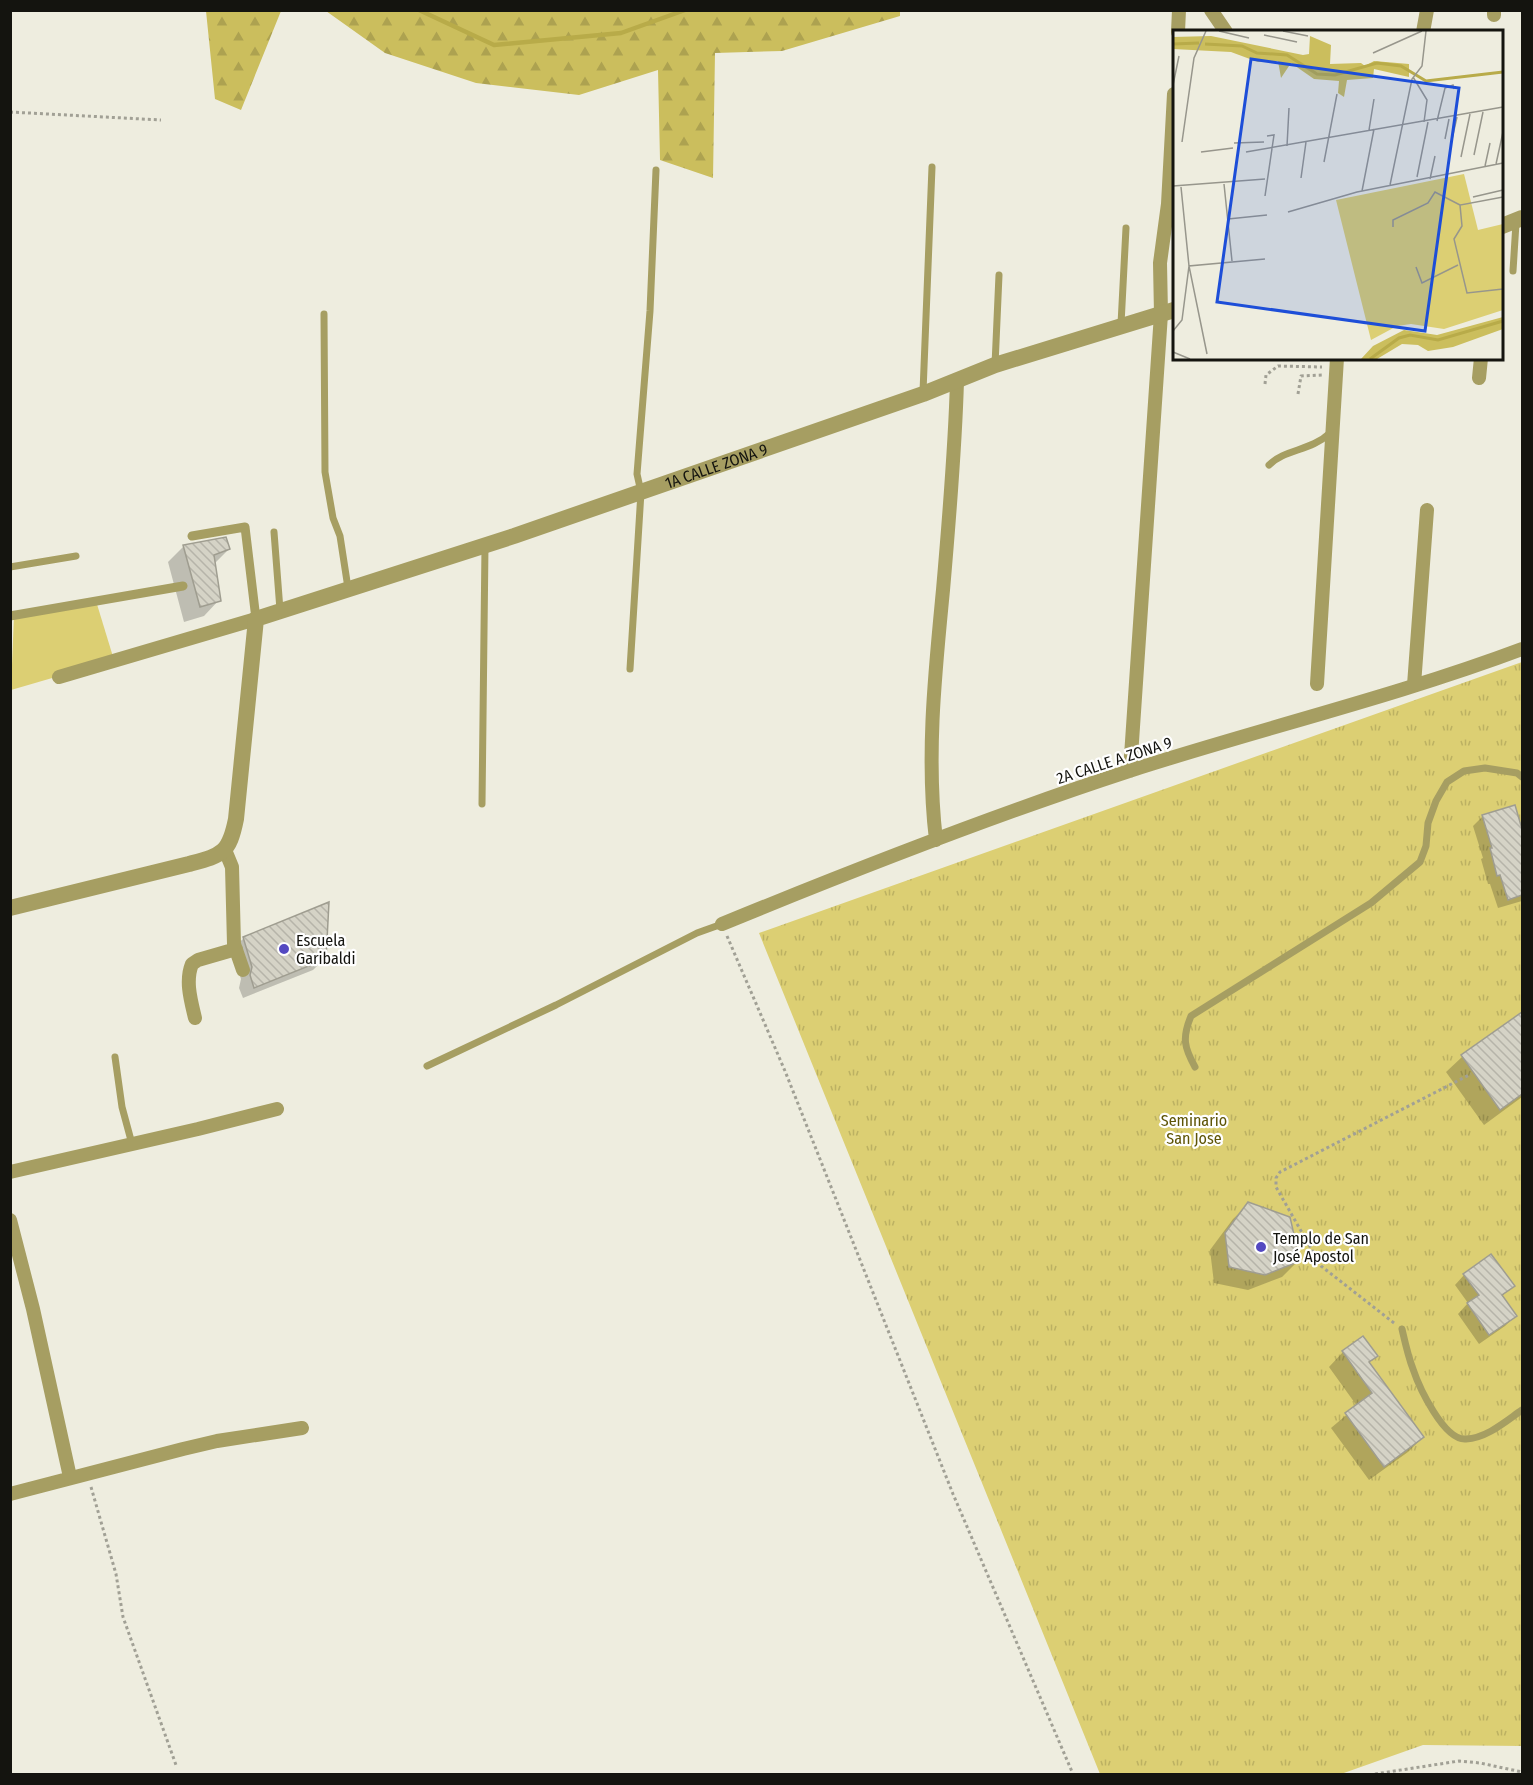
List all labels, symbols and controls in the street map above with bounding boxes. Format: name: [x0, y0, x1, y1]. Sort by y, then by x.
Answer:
inset map: [1173, 30, 1503, 360]
street label: 1A CALLE ZONA 9: [663, 440, 770, 493]
street label: 2A CALLE A ZONA 9: [1054, 733, 1174, 788]
place label: Escuela Garibaldi: [296, 931, 355, 968]
marker: Escuela Garibaldi: [277, 942, 291, 956]
park label: Seminario San Jose: [1161, 1111, 1227, 1148]
place label: Templo de San José Apostol: [1273, 1229, 1369, 1266]
marker: Templo de San José Apostol: [1254, 1240, 1268, 1254]

